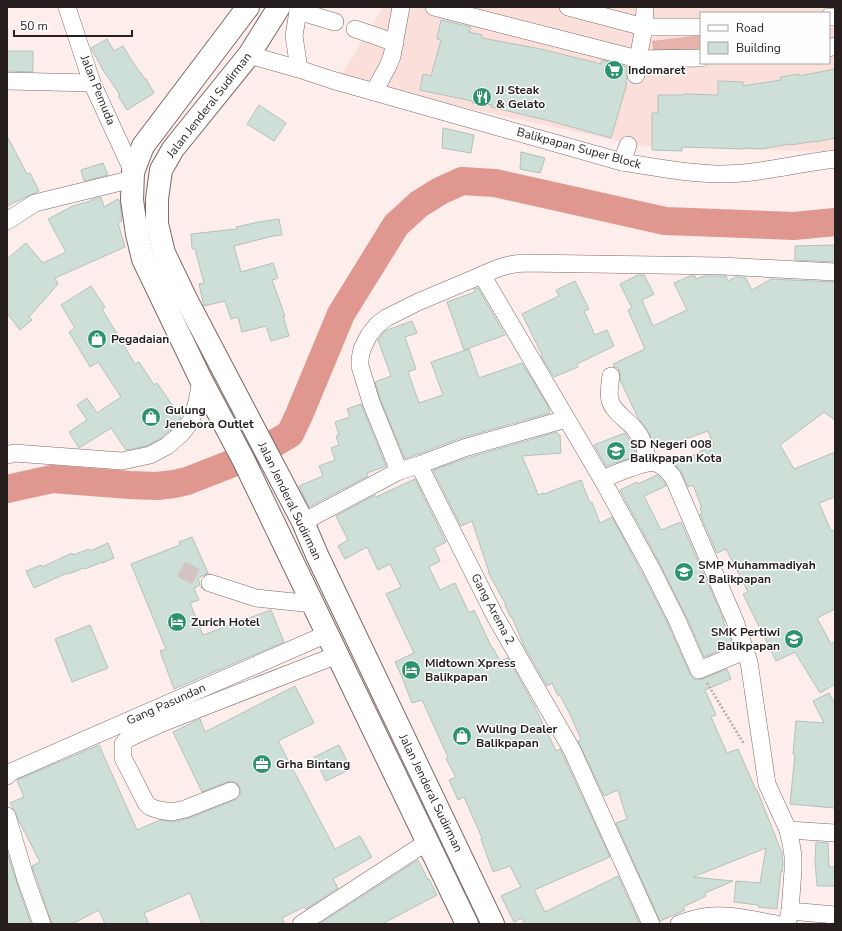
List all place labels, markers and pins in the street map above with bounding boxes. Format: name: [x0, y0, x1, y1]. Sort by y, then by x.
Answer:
supermarket icon: Indomaret: [603, 59, 625, 81]
place label: Indomaret: [628, 62, 686, 78]
place label: JJ Steak & Gelato: [495, 82, 545, 112]
restaurant icon: JJ Steak & Gelato: [471, 86, 493, 108]
shop icon: Pegadaian: [86, 328, 108, 350]
place label: Pegadaian: [111, 331, 169, 347]
place label: Gulung Jenebora Outlet: [164, 402, 254, 432]
shop icon: Gulung Jenebora Outlet: [140, 406, 162, 428]
place label: SD Negeri 008 Balikpapan Kota: [630, 436, 722, 466]
school or university icon: SD Negeri 008 Balikpapan Kota: [605, 440, 627, 462]
place label: SMP Muhammadiyah 2 Balikpapan: [698, 557, 816, 587]
school or university icon: SMP Muhammadiyah 2 Balikpapan: [673, 561, 695, 583]
hotel icon: Zurich Hotel: [166, 611, 188, 633]
place label: Zurich Hotel: [191, 614, 260, 630]
place label: SMK Pertiwi Balikpapan: [711, 624, 780, 654]
school or university icon: SMK Pertiwi Balikpapan: [783, 628, 805, 650]
place label: Midtown Xpress Balikpapan: [425, 655, 516, 685]
hotel icon: Midtown Xpress Balikpapan: [400, 659, 422, 681]
place label: Wuling Dealer Balikpapan: [476, 721, 558, 751]
shop icon: Wuling Dealer Balikpapan: [451, 725, 473, 747]
office icon: Grha Bintang: [251, 753, 273, 775]
place label: Grha Bintang: [276, 756, 350, 772]

